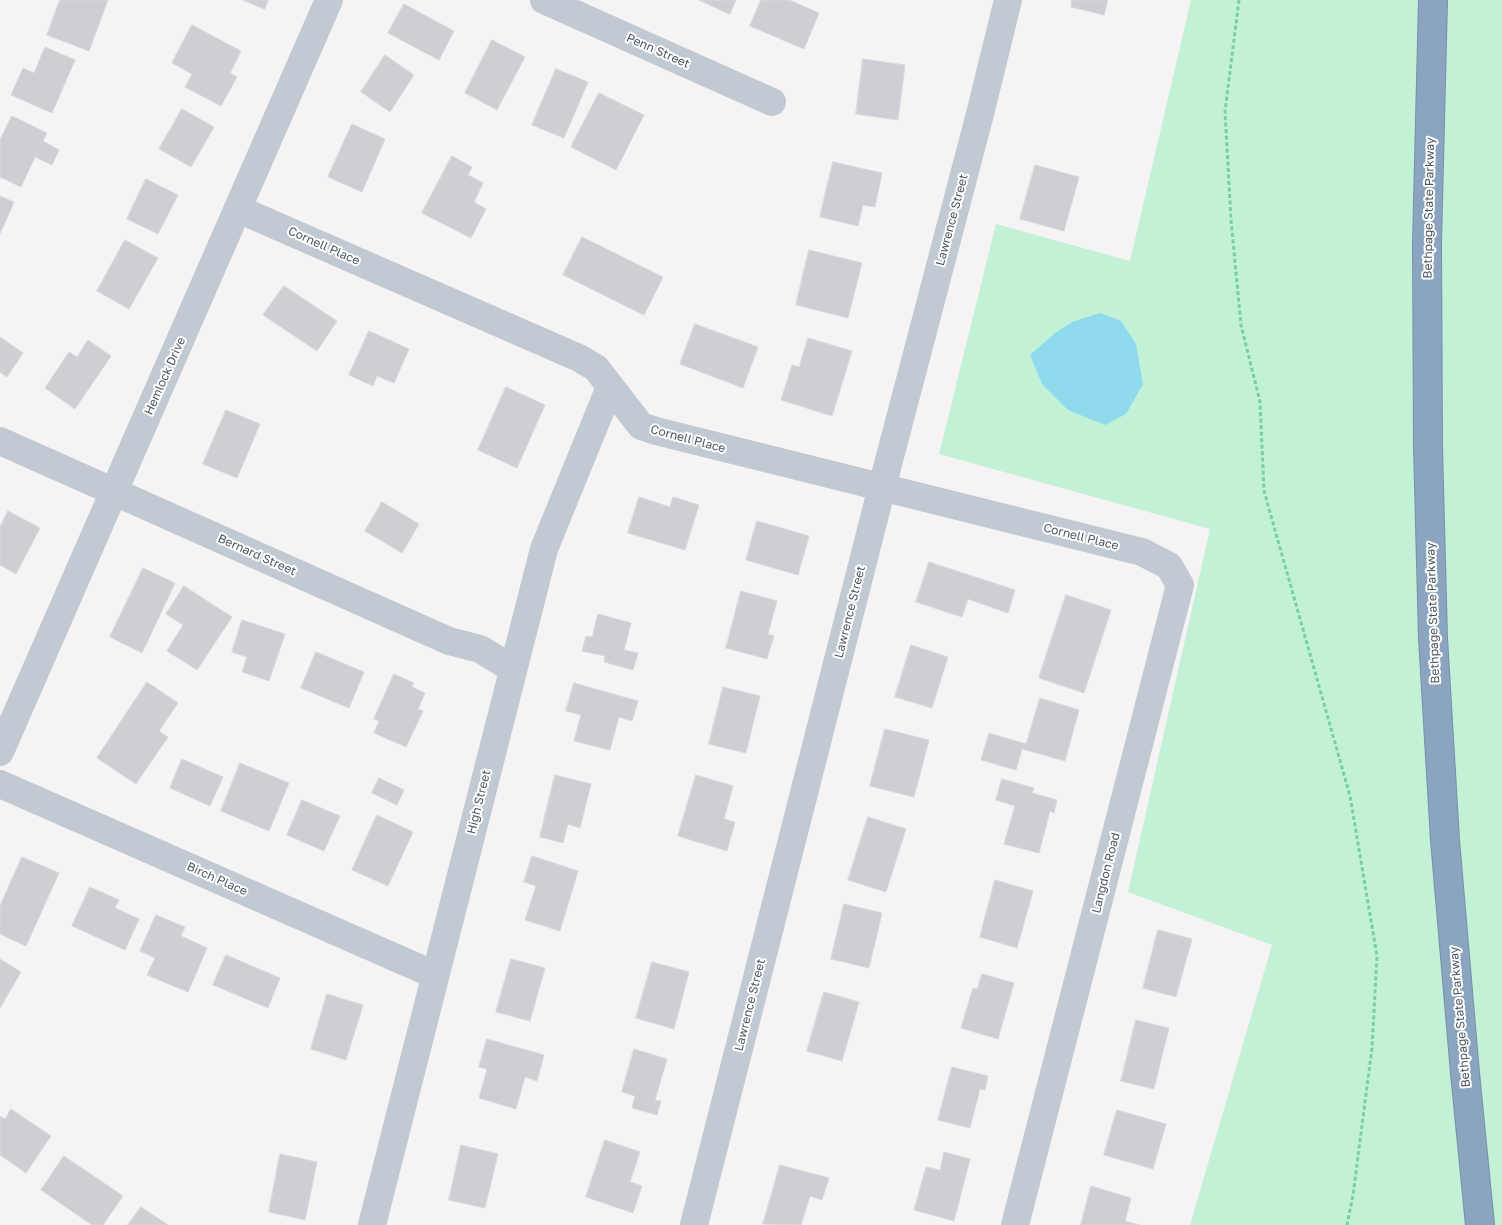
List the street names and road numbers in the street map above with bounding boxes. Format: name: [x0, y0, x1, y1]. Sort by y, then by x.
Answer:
street label: Penn Street: [624, 31, 692, 71]
street label: Bethpage State Parkway: [1421, 137, 1437, 279]
street label: Lawrence Street: [933, 173, 971, 267]
street label: Cornell Place: [286, 224, 362, 268]
street label: Hemlock Drive: [141, 335, 189, 417]
street label: Cornell Place: [649, 422, 727, 456]
street label: Cornell Place: [1042, 521, 1120, 553]
street label: Bernard Street: [216, 531, 298, 579]
street label: Bethpage State Parkway: [1423, 542, 1443, 684]
street label: Lawrence Street: [832, 565, 868, 659]
street label: High Street: [464, 768, 494, 836]
street label: Langdon Road: [1089, 831, 1123, 915]
street label: Birch Place: [185, 859, 249, 899]
street label: Bethpage State Parkway: [1447, 946, 1473, 1088]
street label: Lawrence Street: [732, 958, 768, 1052]

